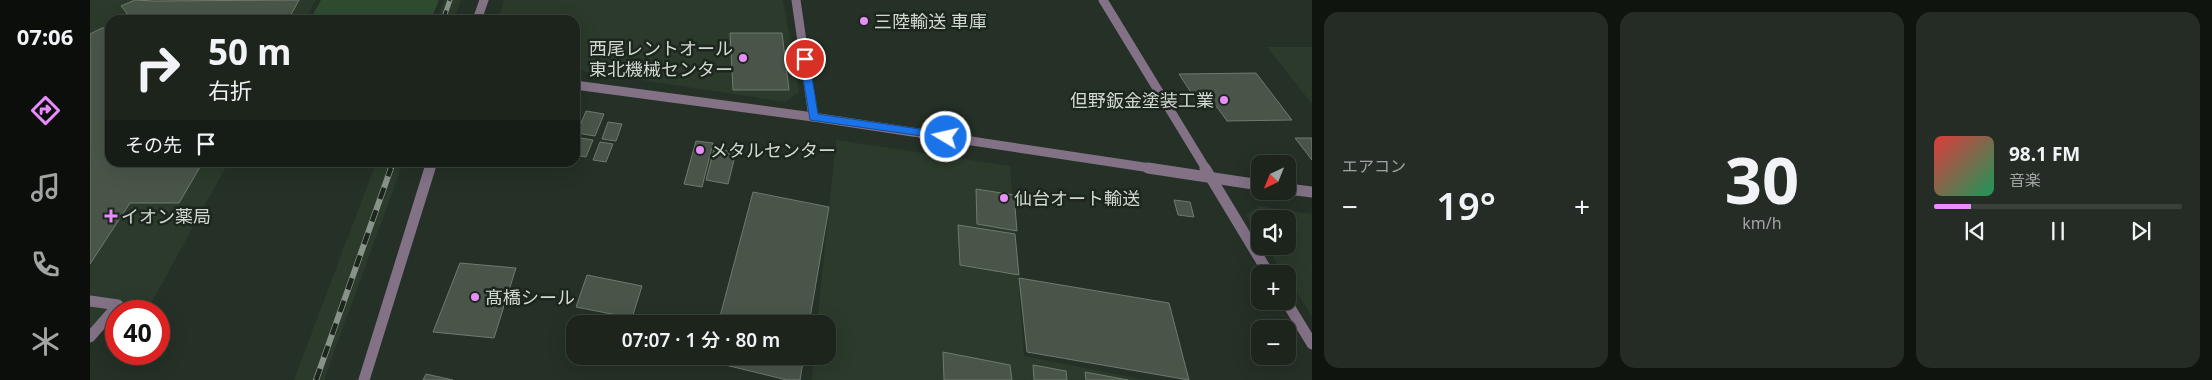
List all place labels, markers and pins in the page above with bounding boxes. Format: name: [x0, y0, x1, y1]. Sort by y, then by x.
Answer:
place label: 三陸輸送 車庫: [874, 9, 987, 33]
marker: 三陸輸送 車庫: [858, 15, 870, 27]
place label: 西尾レントオール 東北機械センター: [589, 36, 733, 81]
pin: [784, 38, 826, 80]
marker: 西尾レントオール 東北機械センター: [737, 52, 749, 64]
place label: 但野鈑金塗装工業: [1070, 88, 1214, 112]
marker: 但野鈑金塗装工業: [1218, 94, 1230, 106]
place label: メタルセンター: [710, 138, 836, 162]
marker: メタルセンター: [694, 144, 706, 156]
place label: 仙台オート輸送: [1014, 186, 1140, 210]
marker: 仙台オート輸送: [998, 192, 1010, 204]
place label: イオン薬局: [121, 204, 211, 228]
marker: イオン薬局: [105, 210, 117, 222]
place label: 髙橋シール: [485, 285, 575, 309]
marker: 髙橋シール: [469, 291, 481, 303]

